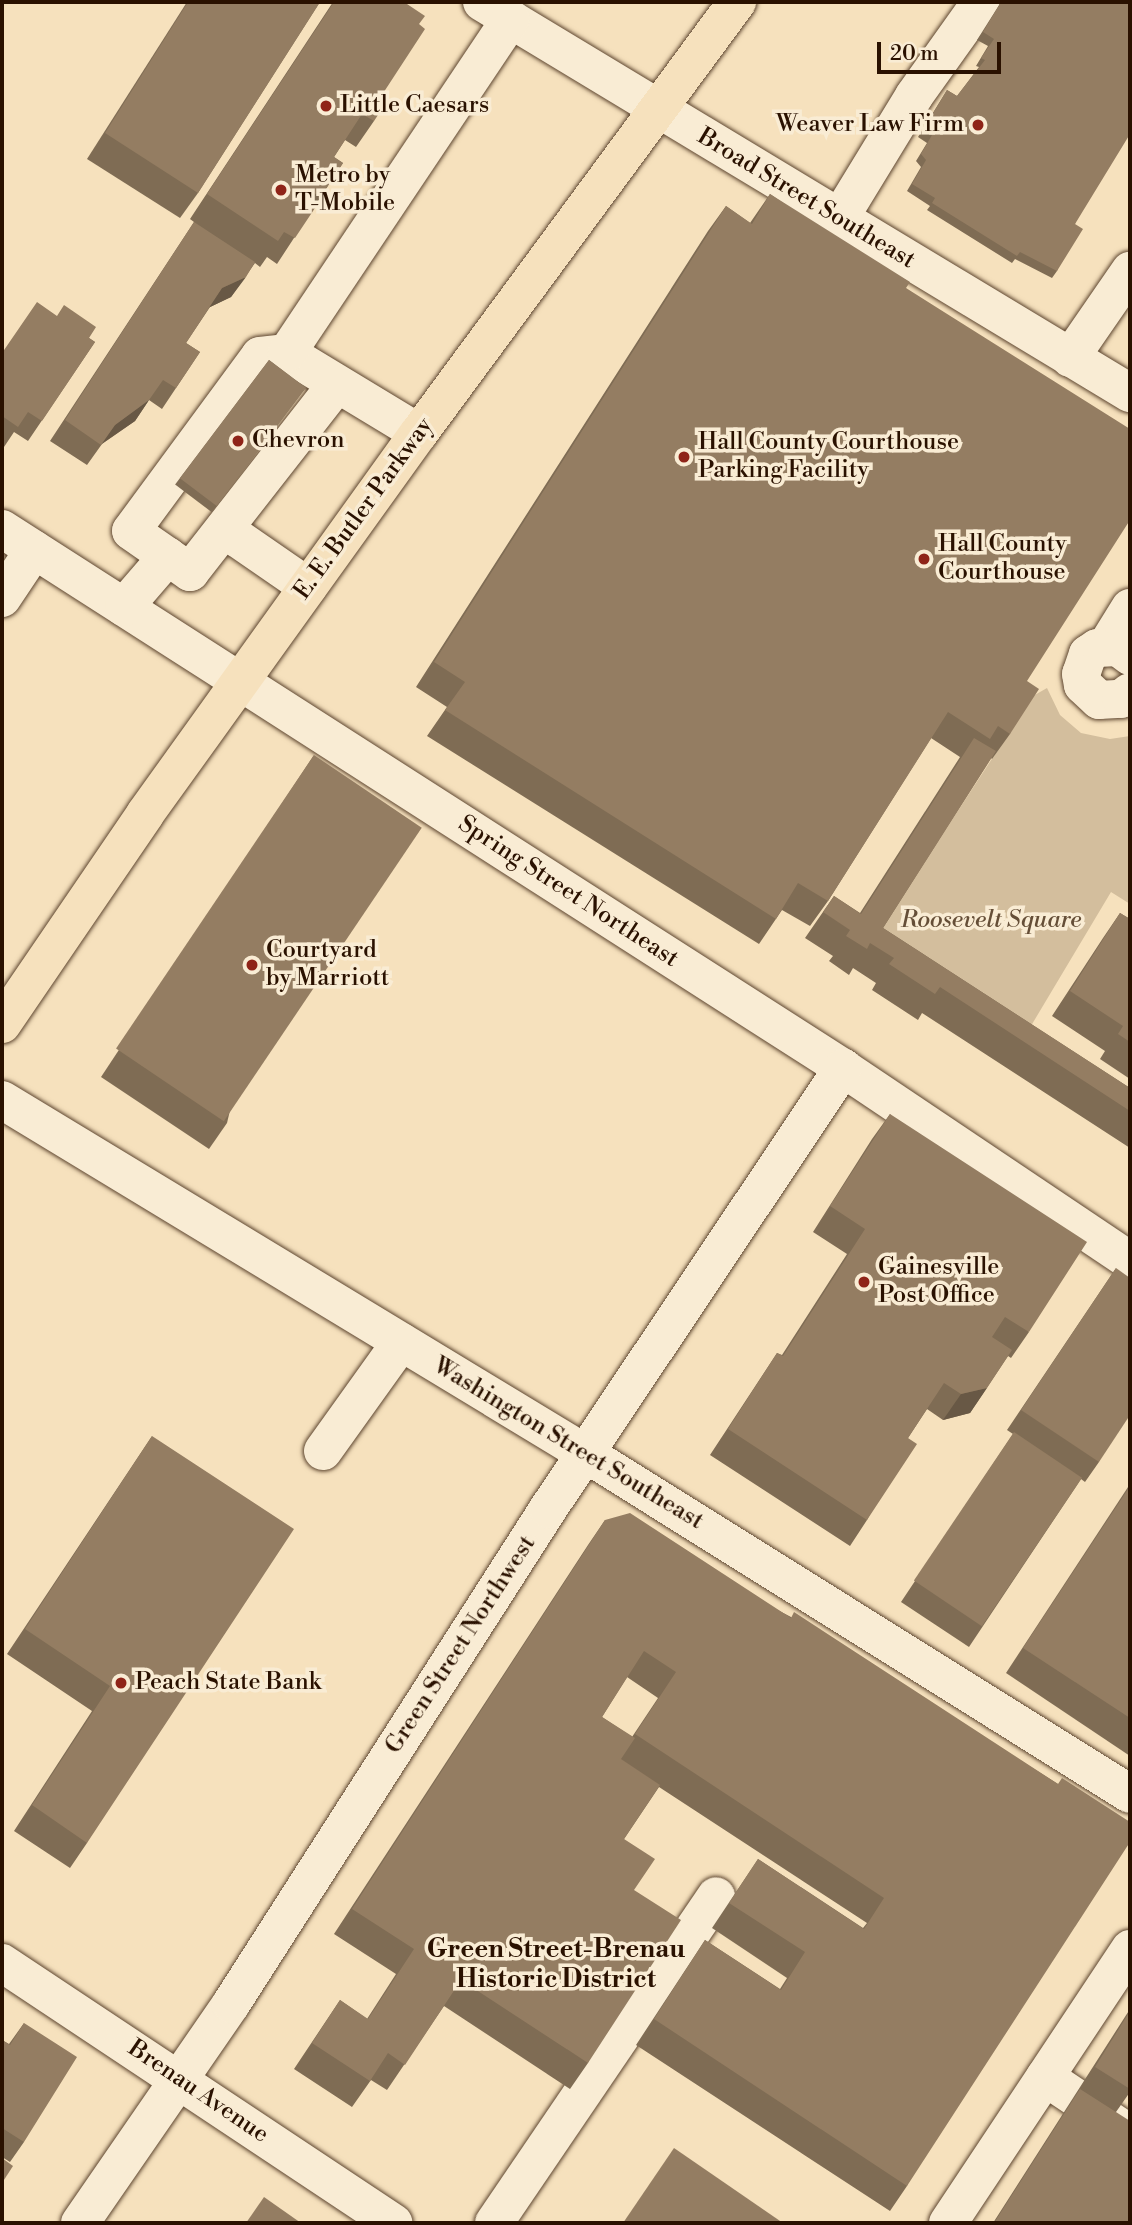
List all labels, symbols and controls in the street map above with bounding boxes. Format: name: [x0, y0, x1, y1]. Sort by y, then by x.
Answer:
scale bar: [880, 28, 1004, 72]
text: 20 m: [890, 41, 939, 67]
place label: Little Caesars: [340, 92, 489, 120]
marker: Little Caesars: [318, 98, 334, 114]
place label: Weaver Law Firm: [776, 111, 964, 139]
marker: Weaver Law Firm: [970, 117, 986, 133]
street label: Broad Street Southeast: [692, 123, 920, 275]
place label: Metro by T-Mobile: [295, 162, 395, 218]
marker: Metro by T-Mobile: [273, 182, 289, 198]
street label: E. E. Butler Parkway: [288, 412, 440, 606]
place label: Chevron: [252, 427, 345, 455]
place label: Hall County Courthouse Parking Facility: [698, 429, 959, 485]
marker: Chevron: [230, 433, 246, 449]
marker: Hall County Courthouse Parking Facility: [676, 449, 692, 465]
place label: Hall County Courthouse: [938, 531, 1067, 587]
marker: Hall County Courthouse: [916, 551, 932, 567]
street label: Spring Street Northeast: [452, 810, 684, 974]
park label: Roosevelt Square: [901, 907, 1081, 935]
place label: Courtyard by Marriott: [266, 937, 389, 993]
marker: Courtyard by Marriott: [244, 957, 260, 973]
place label: Gainesville Post Office: [878, 1254, 999, 1310]
marker: Gainesville Post Office: [856, 1274, 872, 1290]
street label: Washington Street Southeast: [428, 1352, 708, 1536]
street label: Green Street Northwest: [380, 1531, 542, 1759]
place label: Peach State Bank: [135, 1669, 321, 1697]
marker: Peach State Bank: [113, 1675, 129, 1691]
district label: Green Street-Brenau Historic District: [427, 1934, 685, 1996]
street label: Brenau Avenue: [122, 2034, 274, 2150]

